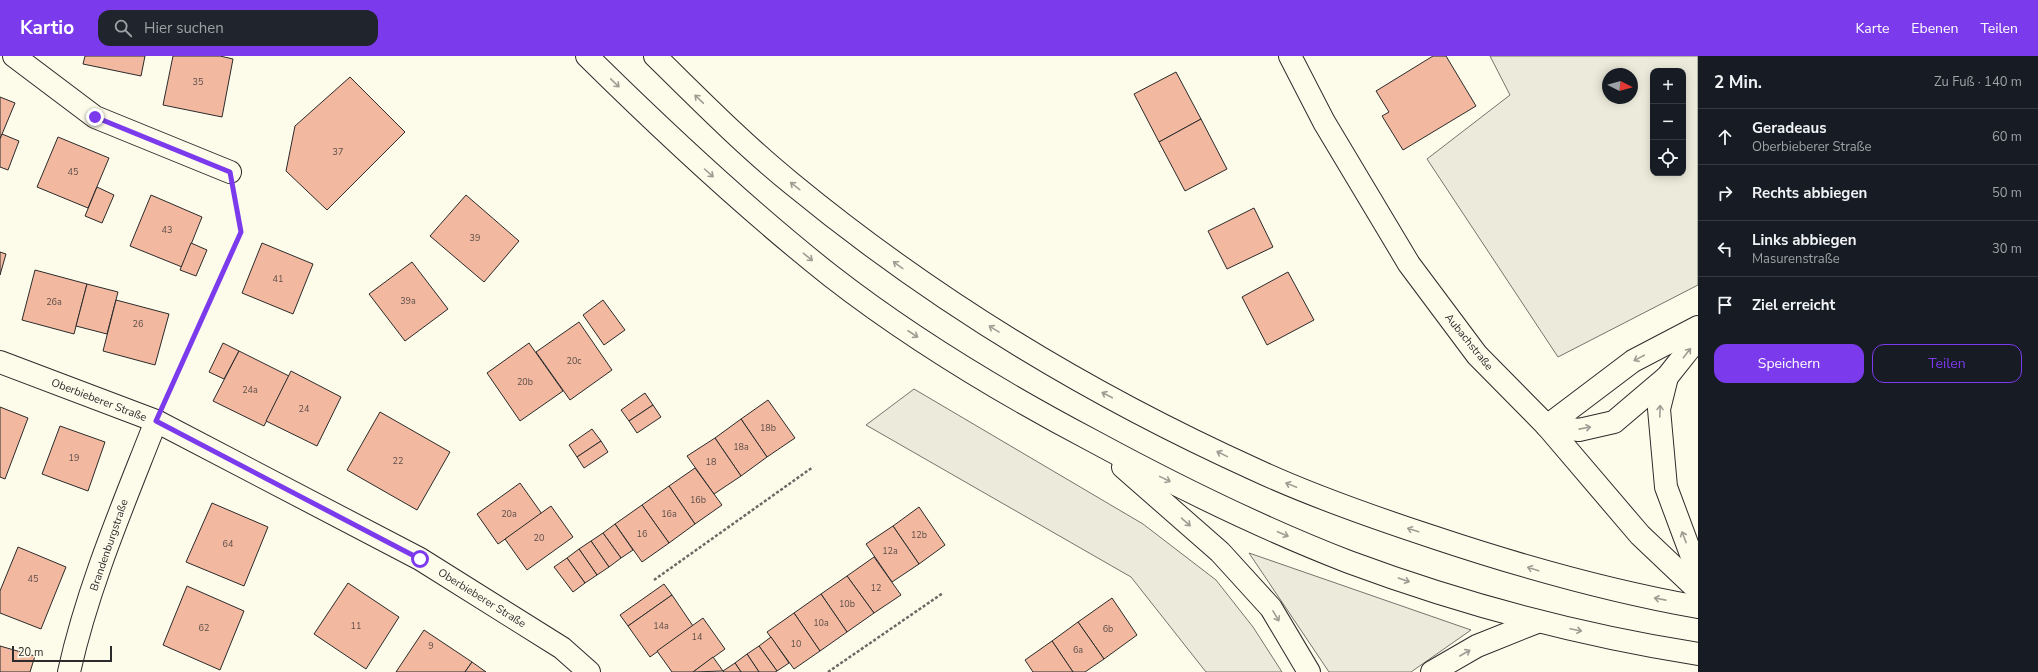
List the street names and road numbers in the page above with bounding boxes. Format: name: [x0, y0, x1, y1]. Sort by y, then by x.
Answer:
street label: Aubachstraße: [1441, 310, 1497, 374]
street label: Oberbieberer Straße: [49, 375, 149, 425]
street label: Brandenburgstraße: [86, 497, 132, 593]
street label: Oberbieberer Straße: [435, 565, 529, 631]

